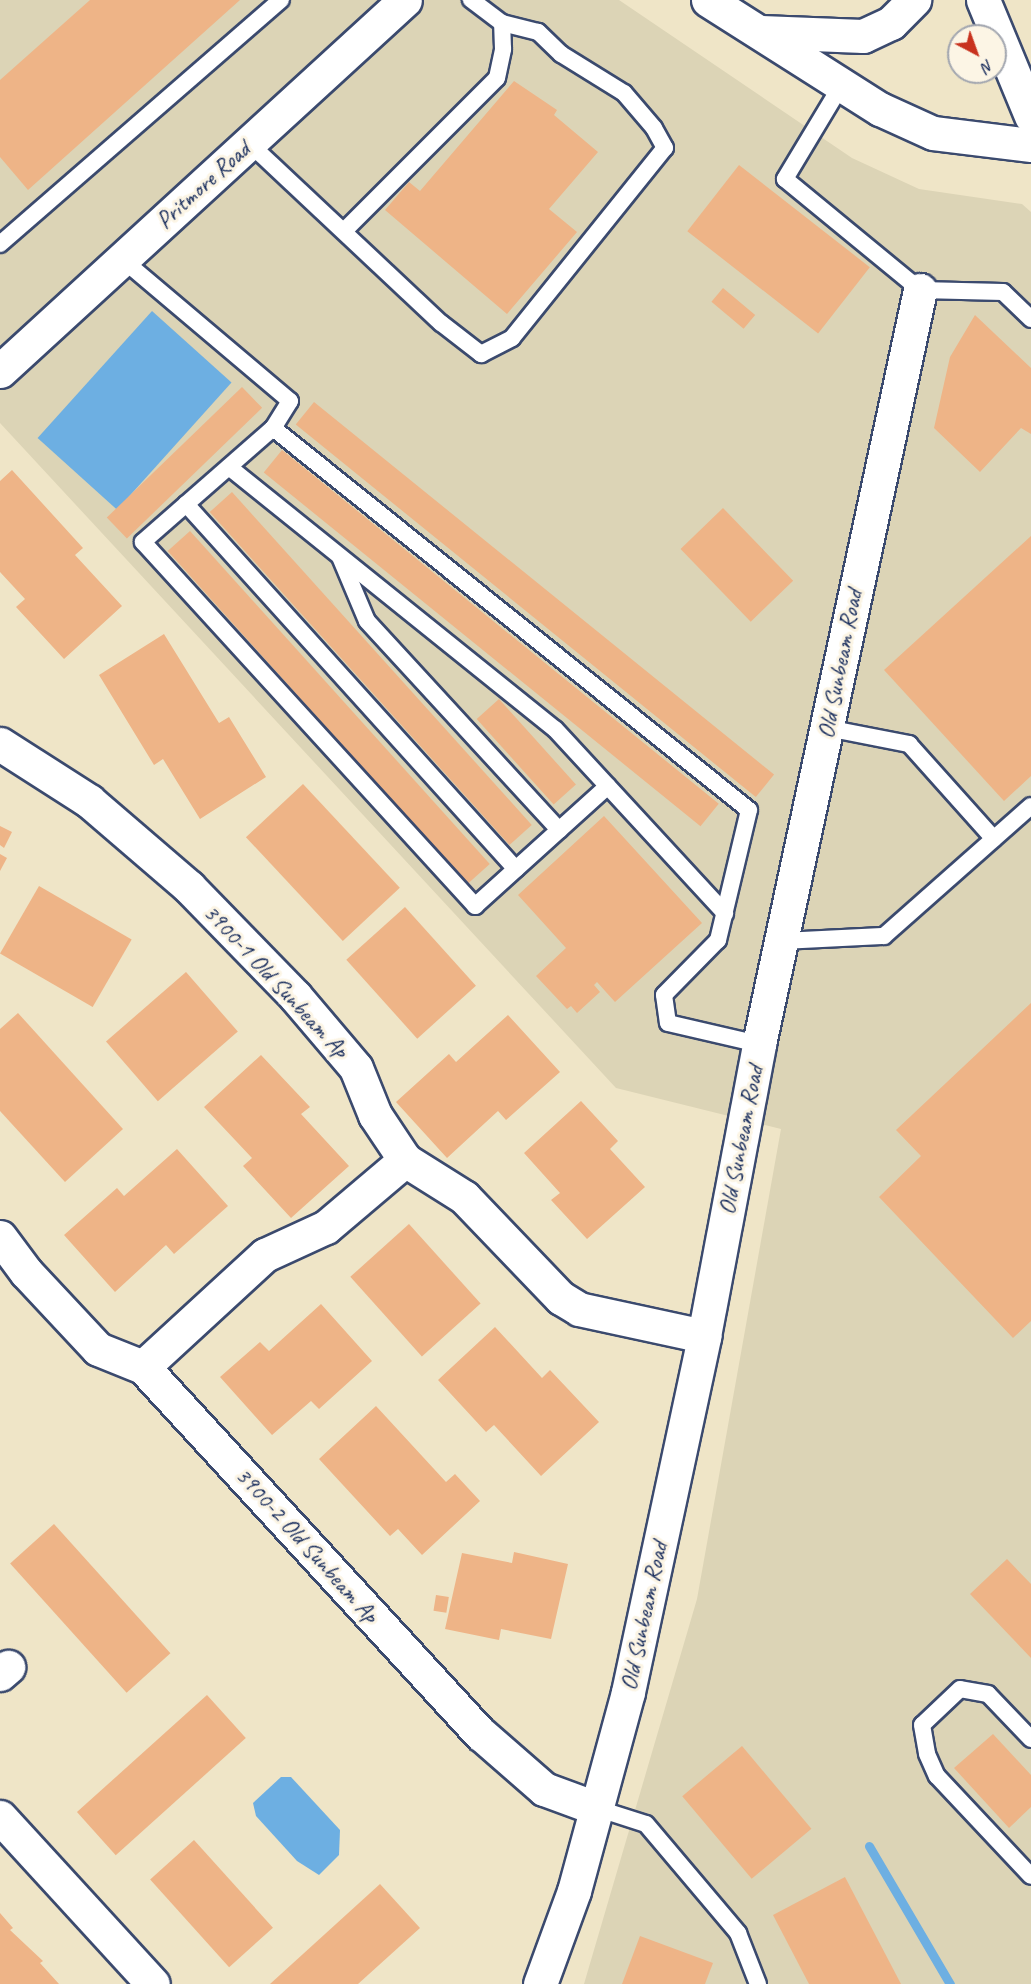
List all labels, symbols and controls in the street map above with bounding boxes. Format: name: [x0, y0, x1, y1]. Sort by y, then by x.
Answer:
north arrow: [947, 24, 1007, 84]
text: N: [977, 55, 998, 77]
street label: Pritmore Road: [150, 135, 256, 235]
street label: Old Sunbeam Road: [812, 588, 868, 740]
street label: 3900-1 Old Sunbeam Ap: [198, 899, 354, 1063]
street label: Old Sunbeam Road: [713, 1064, 769, 1216]
street label: 3900-2 Old Sunbeam Ap: [230, 1462, 384, 1628]
street label: Old Sunbeam Road: [614, 1540, 674, 1692]

